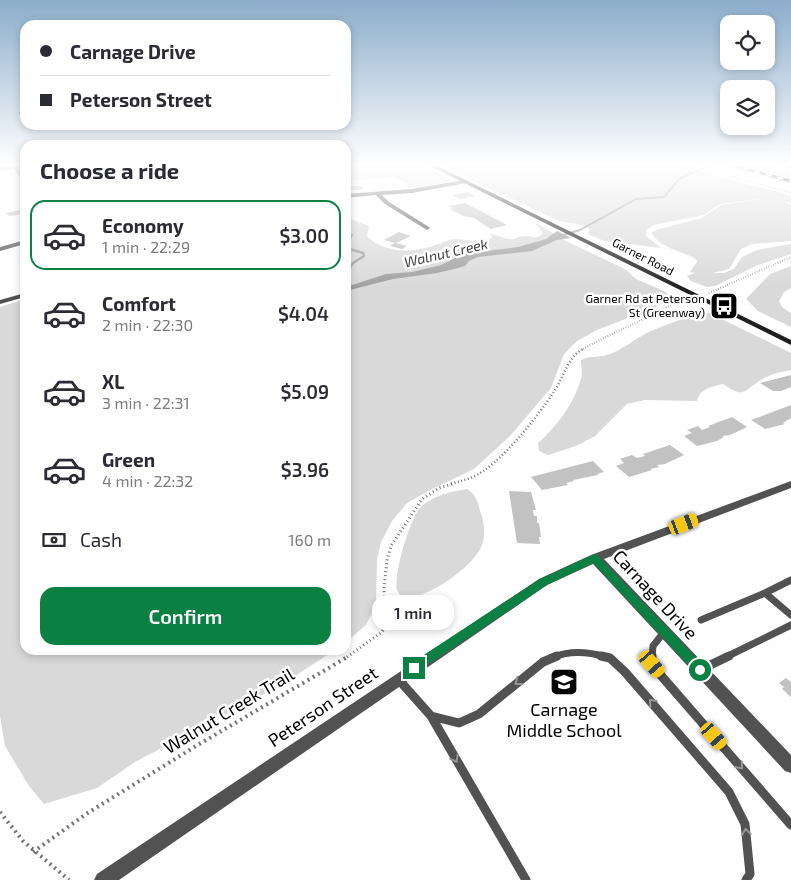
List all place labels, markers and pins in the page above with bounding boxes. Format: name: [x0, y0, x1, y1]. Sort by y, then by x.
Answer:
place label: Garner Rd at Peterson St (Greenway): [585, 291, 705, 319]
bus stop icon: Garner Rd at Peterson St (Greenway): [709, 291, 739, 321]
school or university icon: Carnage Middle School: [549, 667, 579, 697]
place label: Carnage Middle School: [506, 698, 622, 741]

